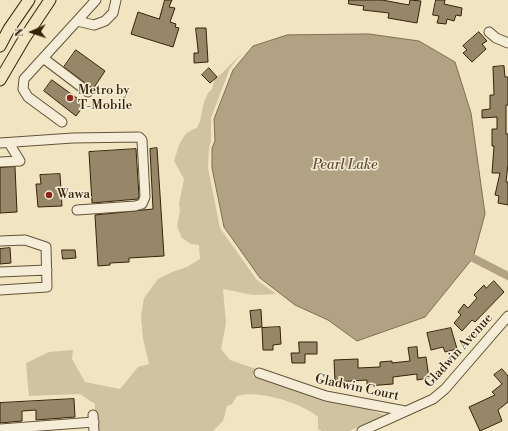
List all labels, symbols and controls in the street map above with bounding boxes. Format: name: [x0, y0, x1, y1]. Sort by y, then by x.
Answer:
north arrow: [12, 12, 52, 52]
text: N: [13, 28, 27, 37]
place label: Metro by T-Mobile: [78, 83, 132, 114]
marker: Metro by T-Mobile: [65, 93, 75, 103]
water label: Pearl Lake: [312, 158, 378, 174]
place label: Wawa: [57, 187, 90, 203]
marker: Wawa: [44, 190, 54, 200]
street label: Gladwin Avenue: [422, 311, 496, 391]
street label: Gladwin Court: [314, 371, 400, 405]

